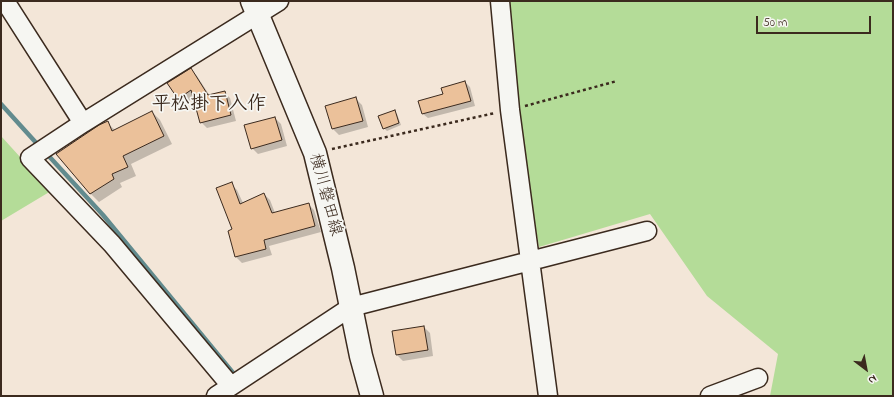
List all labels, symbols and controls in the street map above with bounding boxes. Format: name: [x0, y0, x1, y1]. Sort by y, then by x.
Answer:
scale bar: [758, 8, 873, 34]
text: 50 m: [763, 14, 787, 32]
district label: 平松掛下入作: [152, 95, 266, 117]
street label: 横川磐田線: [303, 151, 345, 239]
north arrow: [846, 349, 886, 389]
text: N: [865, 370, 880, 388]

